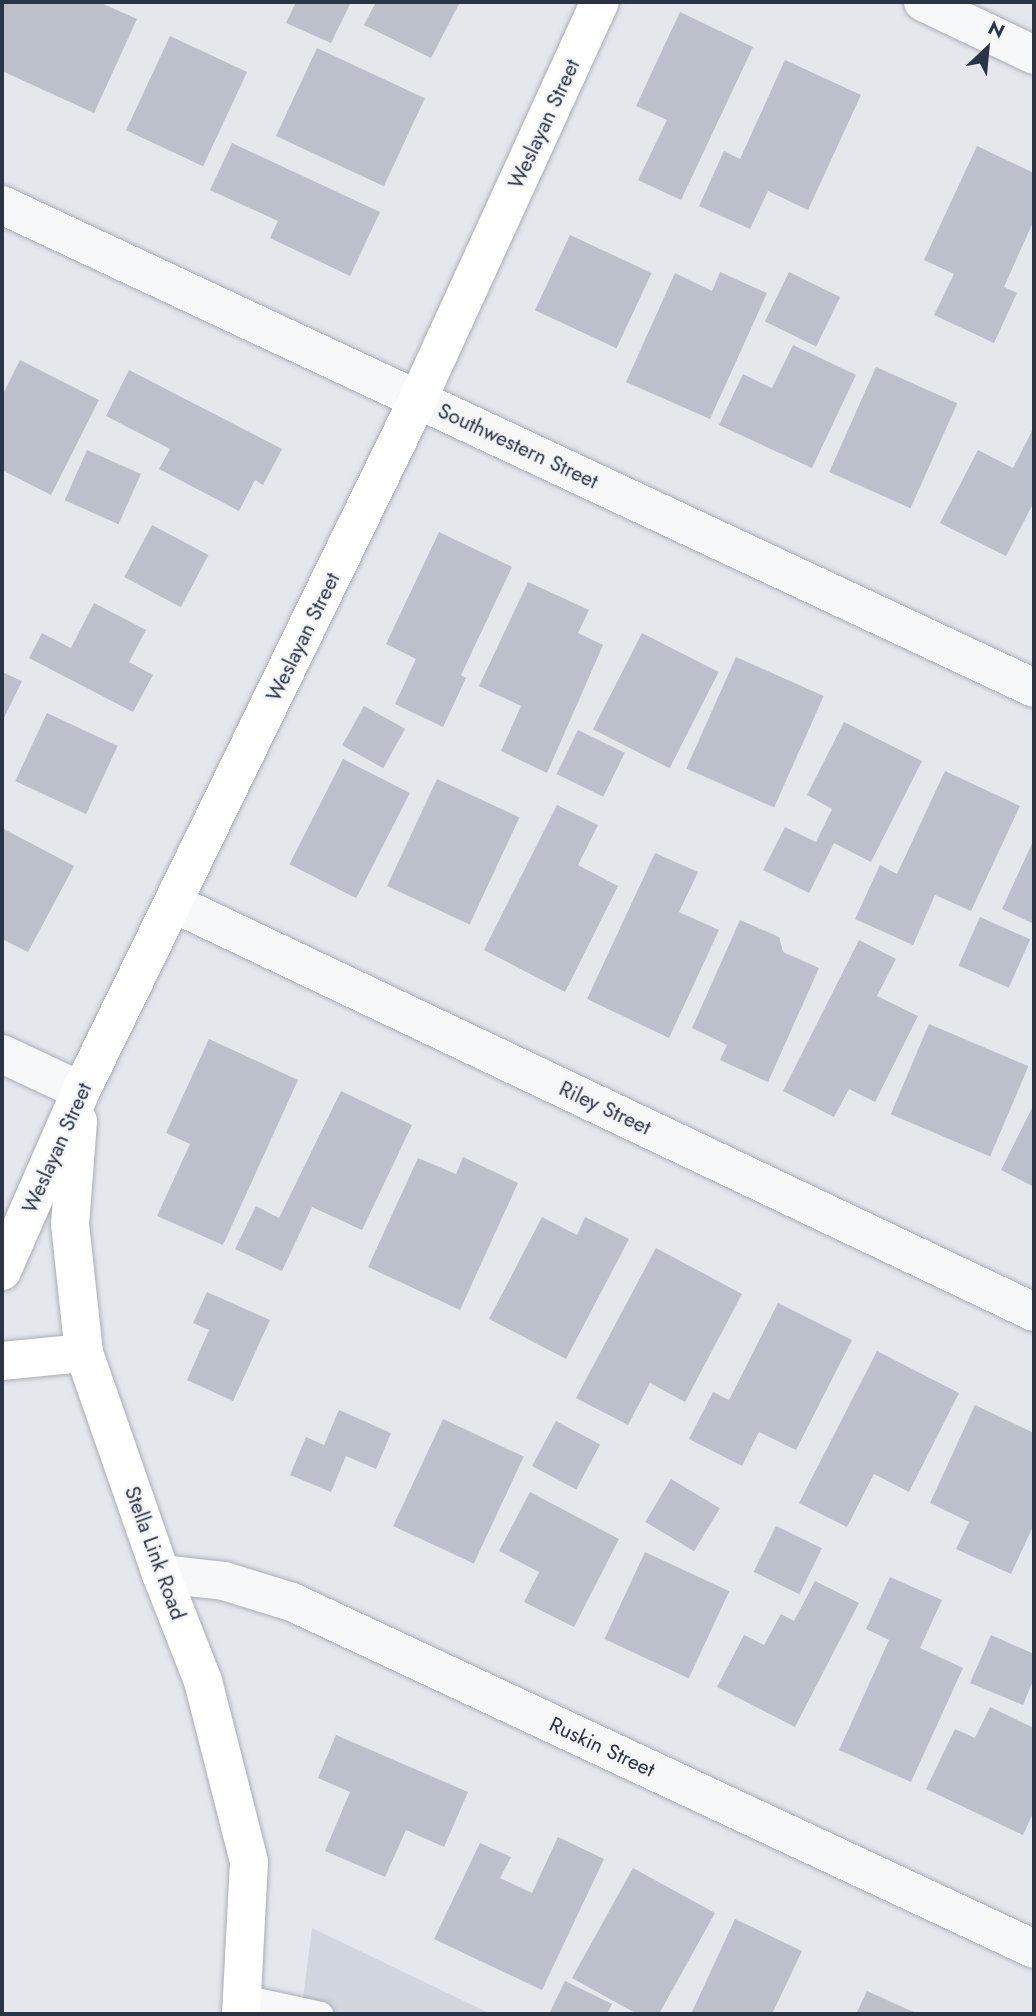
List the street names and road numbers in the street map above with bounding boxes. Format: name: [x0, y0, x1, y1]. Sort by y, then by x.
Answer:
street label: Weslayan Street: [503, 55, 585, 193]
street label: Southwestern Street: [434, 398, 602, 494]
street label: Weslayan Street: [261, 569, 345, 705]
street label: Riley Street: [555, 1076, 655, 1140]
street label: Weslayan Street: [17, 1079, 97, 1217]
street label: Stella Link Road: [119, 1483, 191, 1623]
street label: Ruskin Street: [545, 1712, 659, 1782]

